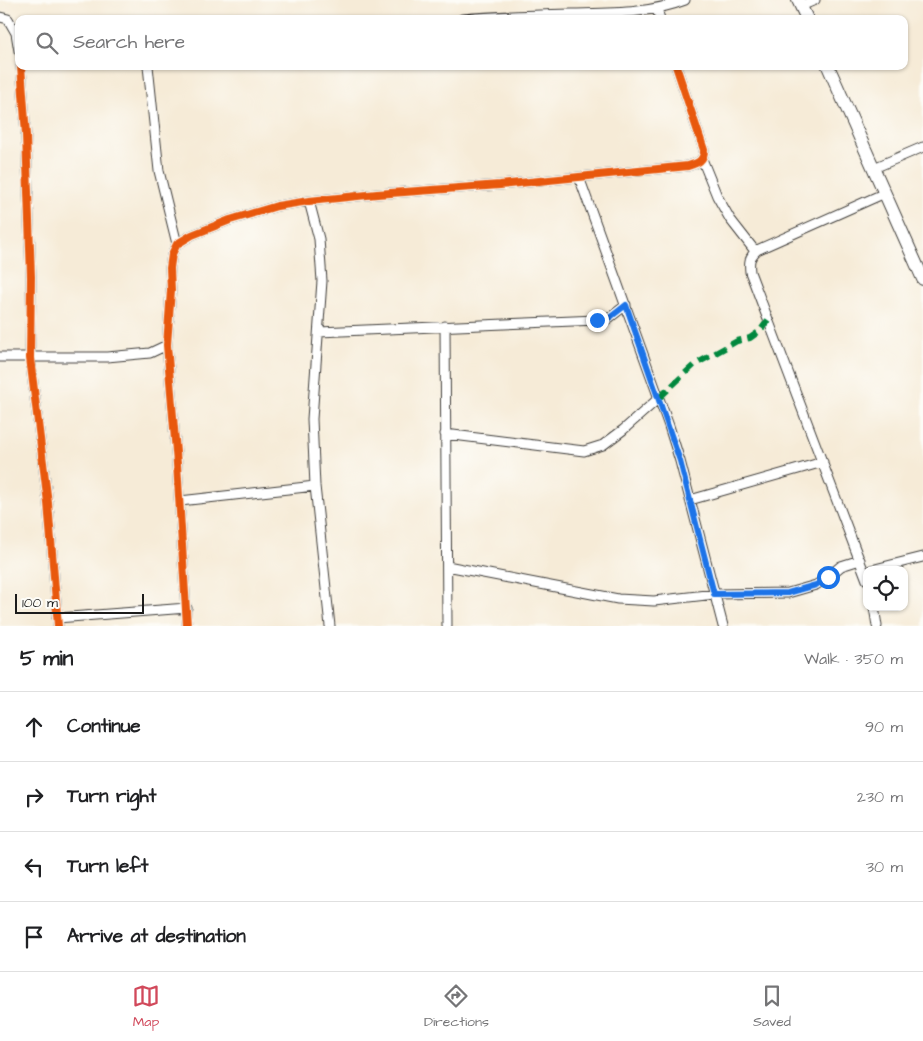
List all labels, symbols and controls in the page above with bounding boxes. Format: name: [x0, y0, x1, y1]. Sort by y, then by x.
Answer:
search box: [15, 15, 908, 70]
icon: search: [33, 29, 61, 57]
text: Search here: [73, 29, 185, 56]
route end: [586, 309, 609, 332]
route start: [817, 566, 840, 589]
map controls: [863, 566, 908, 611]
button: locate: [863, 566, 908, 611]
scale bar: [15, 591, 144, 614]
text: 100 m: [22, 593, 58, 613]
text: 5 min: [20, 644, 73, 673]
text: Walk · 350 m: [804, 648, 903, 670]
icon: ahead: [20, 713, 48, 741]
text: Continue: [67, 713, 141, 740]
text: 90 m: [865, 716, 903, 738]
icon: right: [20, 783, 48, 811]
text: Turn right: [67, 783, 156, 810]
text: 230 m: [857, 786, 903, 808]
icon: left: [20, 853, 48, 881]
text: Turn left: [67, 853, 148, 880]
text: 30 m: [866, 856, 903, 878]
icon: arrive: [20, 923, 48, 951]
text: Arrive at destination: [67, 923, 246, 950]
tab: Map: [132, 982, 160, 1032]
tab: Directions: [424, 982, 489, 1032]
tab: Saved: [753, 982, 791, 1032]

